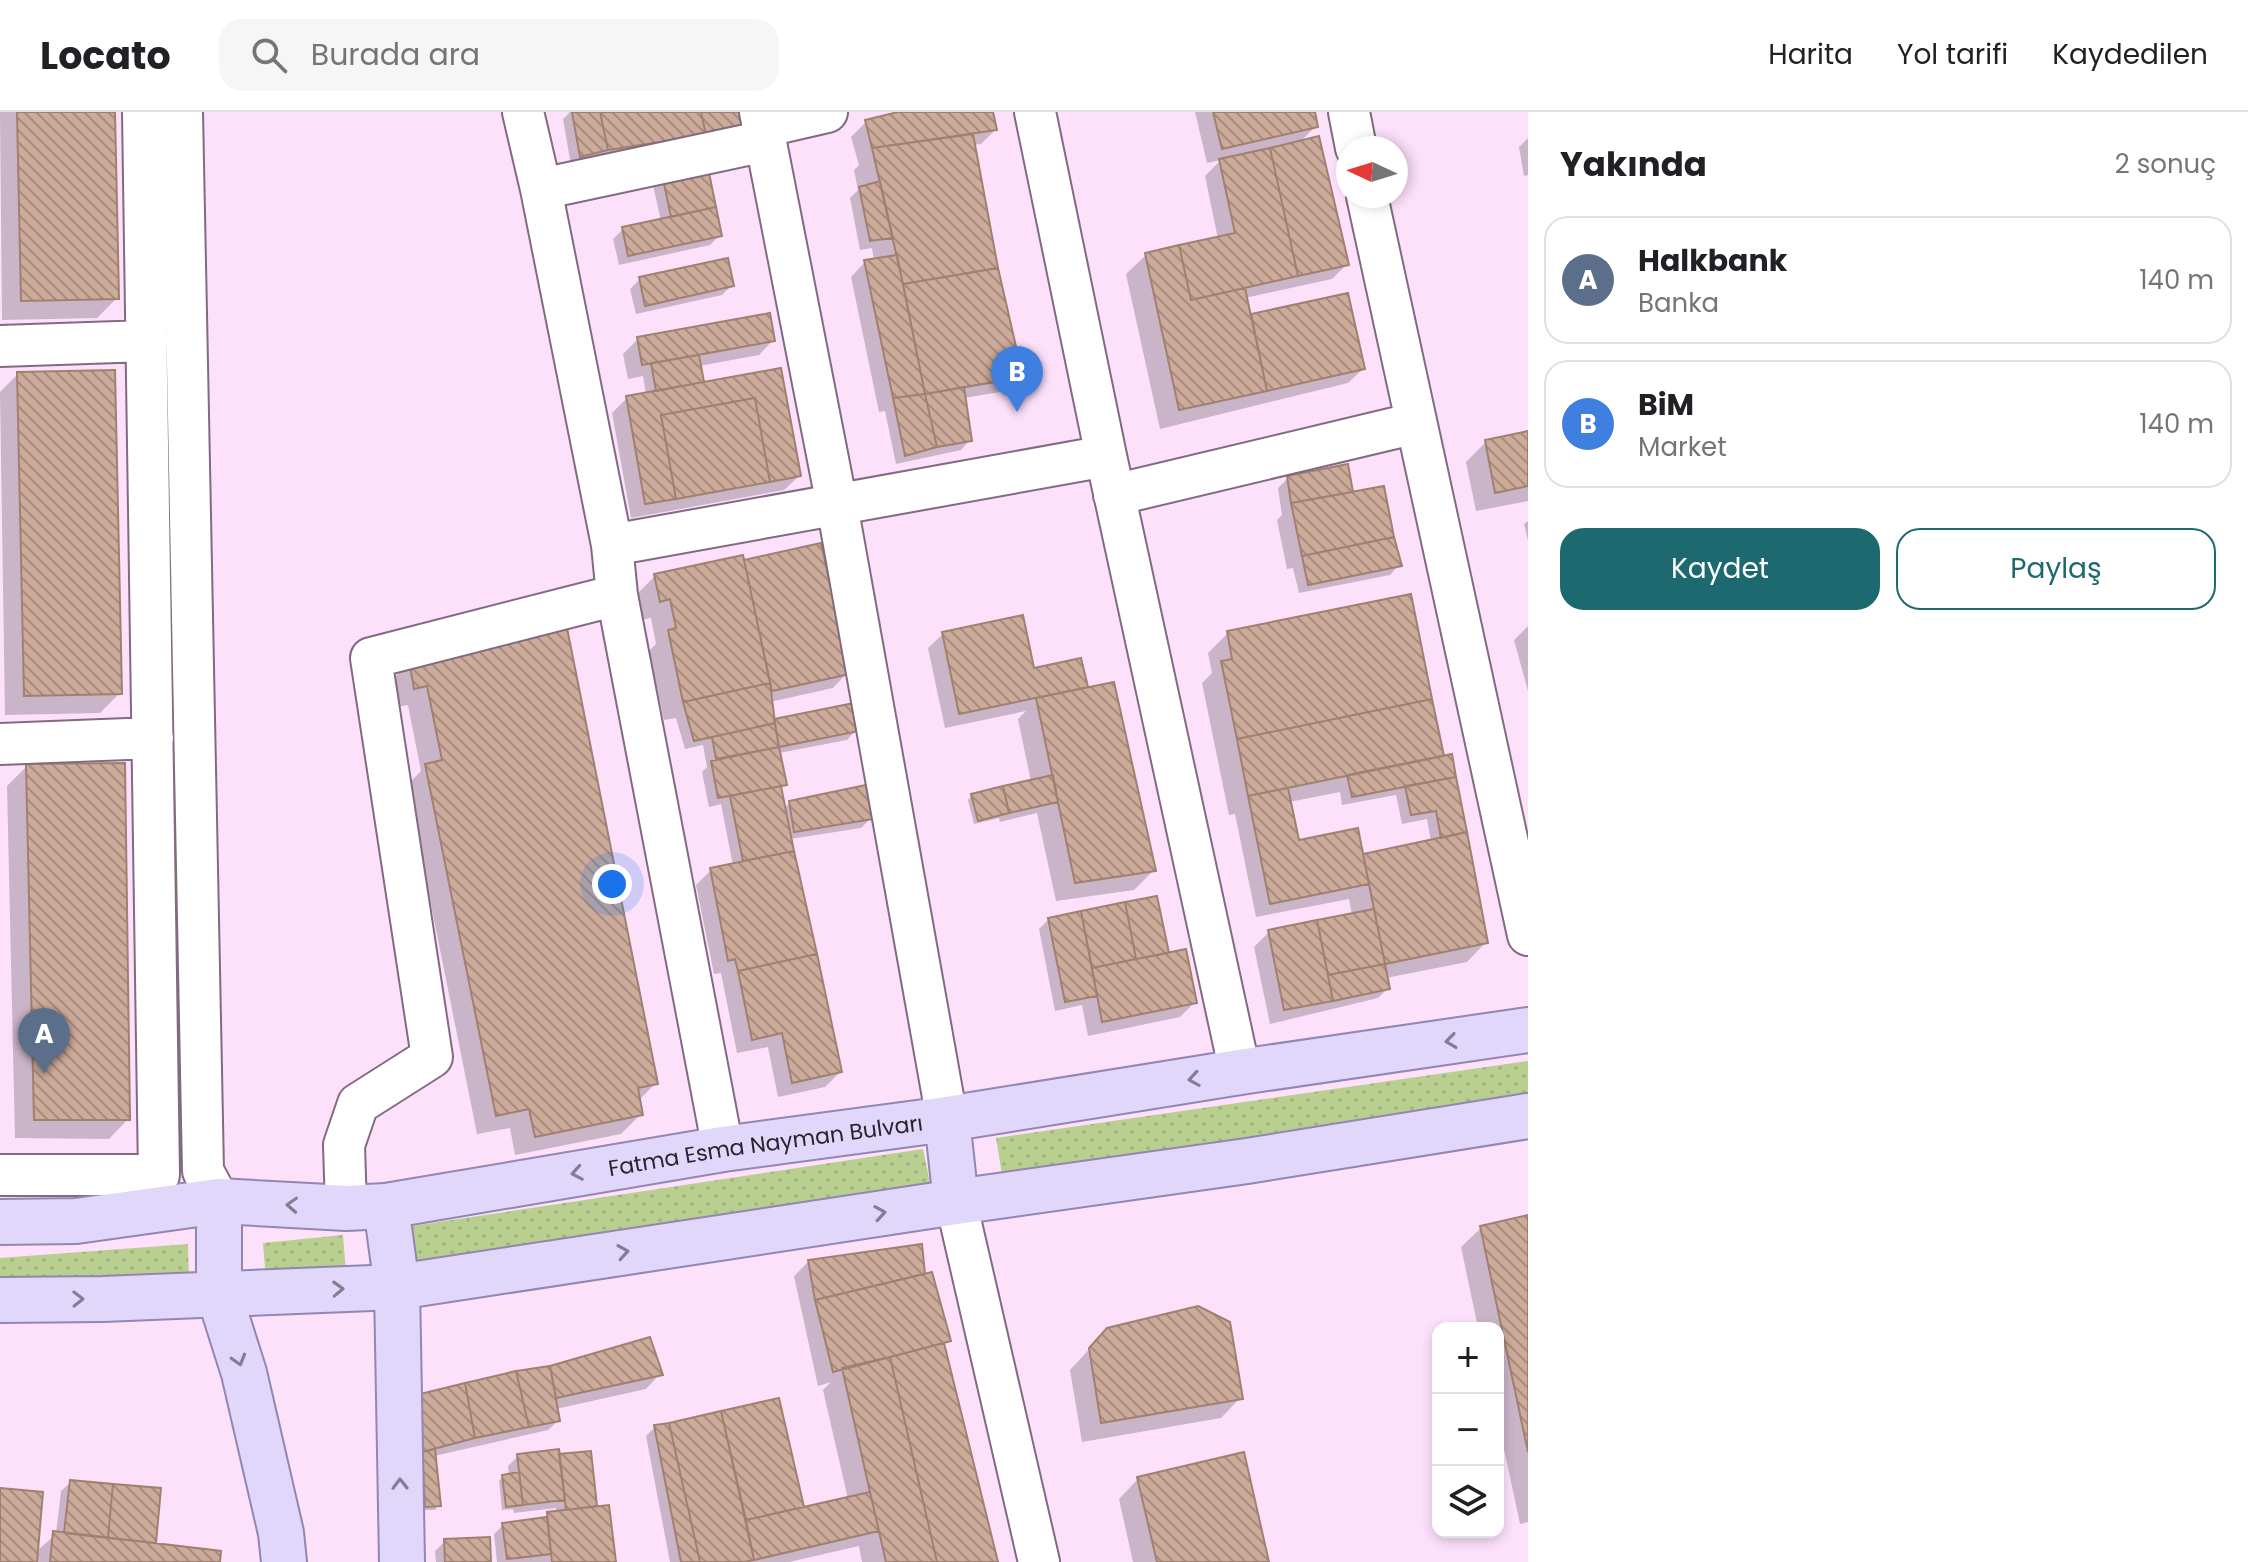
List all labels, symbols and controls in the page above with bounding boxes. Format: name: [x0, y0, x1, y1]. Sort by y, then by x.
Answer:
search box: [219, 19, 779, 91]
text: Locato: [40, 29, 171, 82]
icon: search: [247, 33, 291, 77]
text: Burada ara: [311, 33, 480, 76]
text: Harita: [1768, 35, 1853, 74]
text: Yol tarifi: [1897, 35, 2008, 74]
text: Kaydedilen: [2052, 35, 2208, 74]
north arrow: [1336, 136, 1408, 208]
text: Yakında: [1560, 140, 1707, 188]
text: 2 sonuç: [2115, 146, 2216, 182]
text: Halkbank: [1638, 239, 1787, 282]
text: A: [1578, 262, 1598, 298]
text: 140 m: [2139, 262, 2214, 298]
text: Banka: [1638, 285, 1719, 321]
pin: B: [991, 346, 1043, 412]
text: BiM: [1638, 383, 1694, 426]
text: B: [1579, 406, 1597, 442]
text: 140 m: [2139, 406, 2214, 442]
text: Market: [1638, 429, 1727, 465]
button: Kaydet: [1560, 528, 1880, 610]
button: Paylaş: [1896, 528, 2216, 610]
your location: [592, 864, 632, 904]
pin: A: [18, 1008, 70, 1074]
one-way arrow: [1444, 1032, 1458, 1049]
one-way arrow: [1187, 1070, 1200, 1087]
street label: Fatma Esma Nayman Bulvarı: [606, 1107, 925, 1184]
one-way arrow: [570, 1164, 584, 1181]
one-way arrow: [285, 1197, 298, 1214]
one-way arrow: [873, 1206, 887, 1223]
one-way arrow: [616, 1245, 630, 1262]
one-way arrow: [332, 1281, 345, 1298]
one-way arrow: [72, 1291, 85, 1308]
map controls: [1432, 1322, 1504, 1538]
button: +: [1432, 1322, 1504, 1394]
one-way arrow: [230, 1352, 246, 1366]
button: −: [1432, 1394, 1504, 1466]
button: layers: [1432, 1466, 1504, 1538]
one-way arrow: [391, 1477, 409, 1490]

